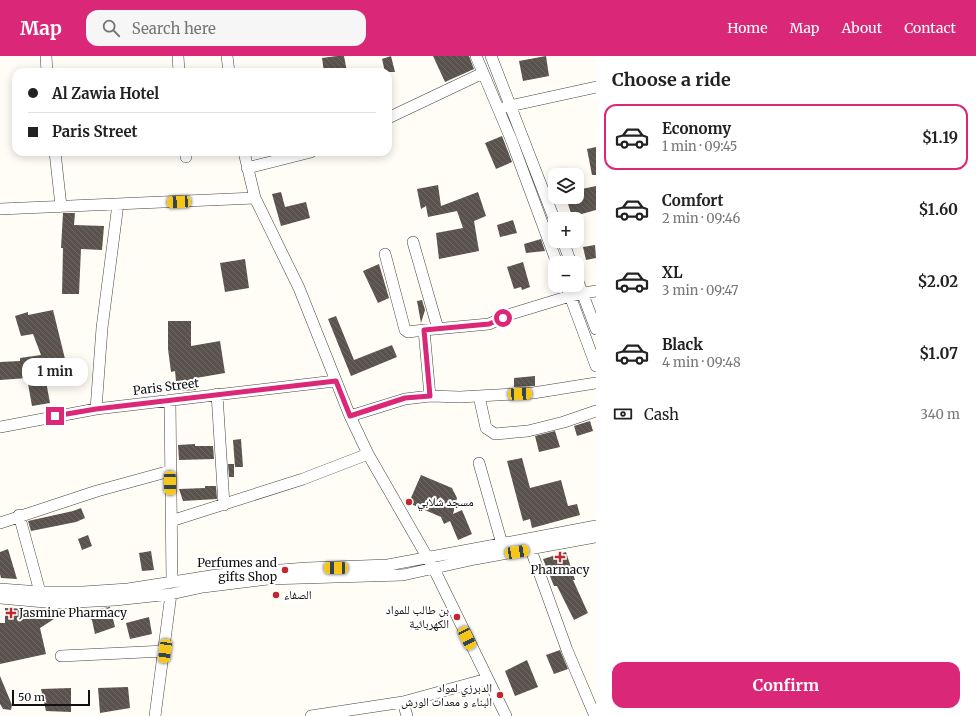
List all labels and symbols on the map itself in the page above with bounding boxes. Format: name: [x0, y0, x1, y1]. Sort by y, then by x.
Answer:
car: [167, 195, 191, 209]
route start: [494, 309, 512, 327]
callout: 1 min: [22, 358, 88, 386]
street label: Paris Street: [132, 375, 200, 398]
car: [508, 387, 532, 401]
route end: [46, 407, 64, 425]
car: [164, 471, 176, 495]
place label: مسجد شلابي: [417, 494, 474, 512]
marker: مسجد شلابي: [404, 497, 414, 507]
car: [504, 544, 530, 560]
marker: Pharmacy: [555, 552, 565, 562]
place label: Perfumes and gifts Shop: [197, 555, 277, 584]
car: [324, 562, 348, 574]
place label: Pharmacy: [531, 562, 589, 577]
marker: Perfumes and gifts Shop: [280, 565, 290, 575]
place label: الصفاء: [284, 587, 312, 602]
marker: الصفاء: [271, 590, 281, 600]
place label: بن طالب للمواد الكهربائية: [386, 602, 449, 631]
place label: Jasmine Pharmacy: [18, 605, 127, 620]
marker: Jasmine Pharmacy: [6, 608, 16, 618]
marker: بن طالب للمواد الكهربائية: [452, 612, 462, 622]
car: [456, 625, 478, 651]
car: [157, 638, 173, 664]
place label: الدبرزي لمواد البناء و معدات الورش: [401, 680, 492, 709]
scale bar: [12, 688, 90, 707]
marker: الدبرزي لمواد البناء و معدات الورش: [495, 690, 505, 700]

